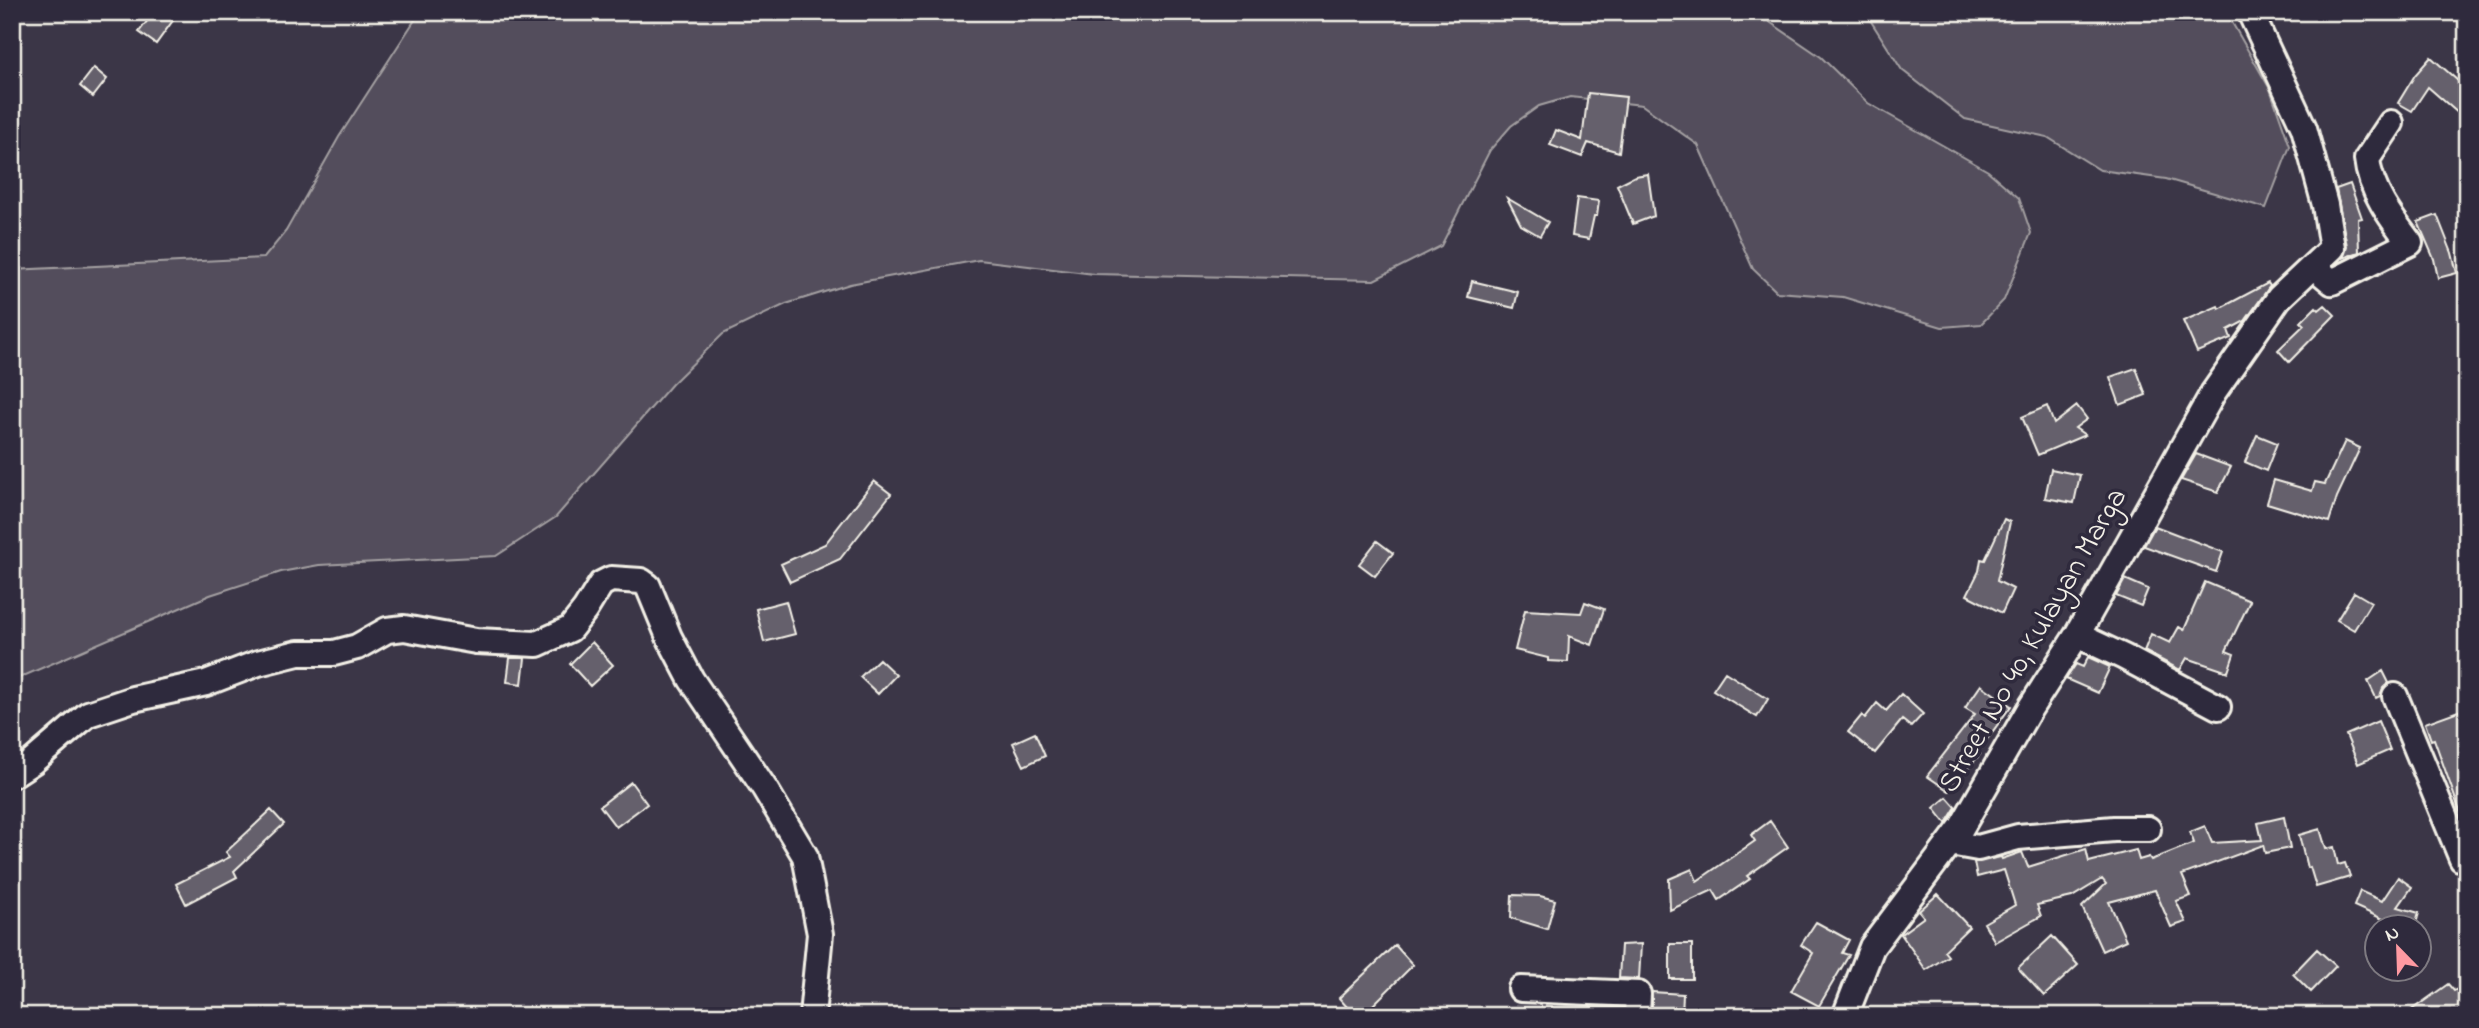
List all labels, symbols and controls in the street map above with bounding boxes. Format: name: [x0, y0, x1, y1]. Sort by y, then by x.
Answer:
street label: Street No 40, Kulayan Marga: [1928, 480, 2140, 802]
north arrow: [2364, 912, 2434, 982]
text: N: [2381, 920, 2404, 950]

